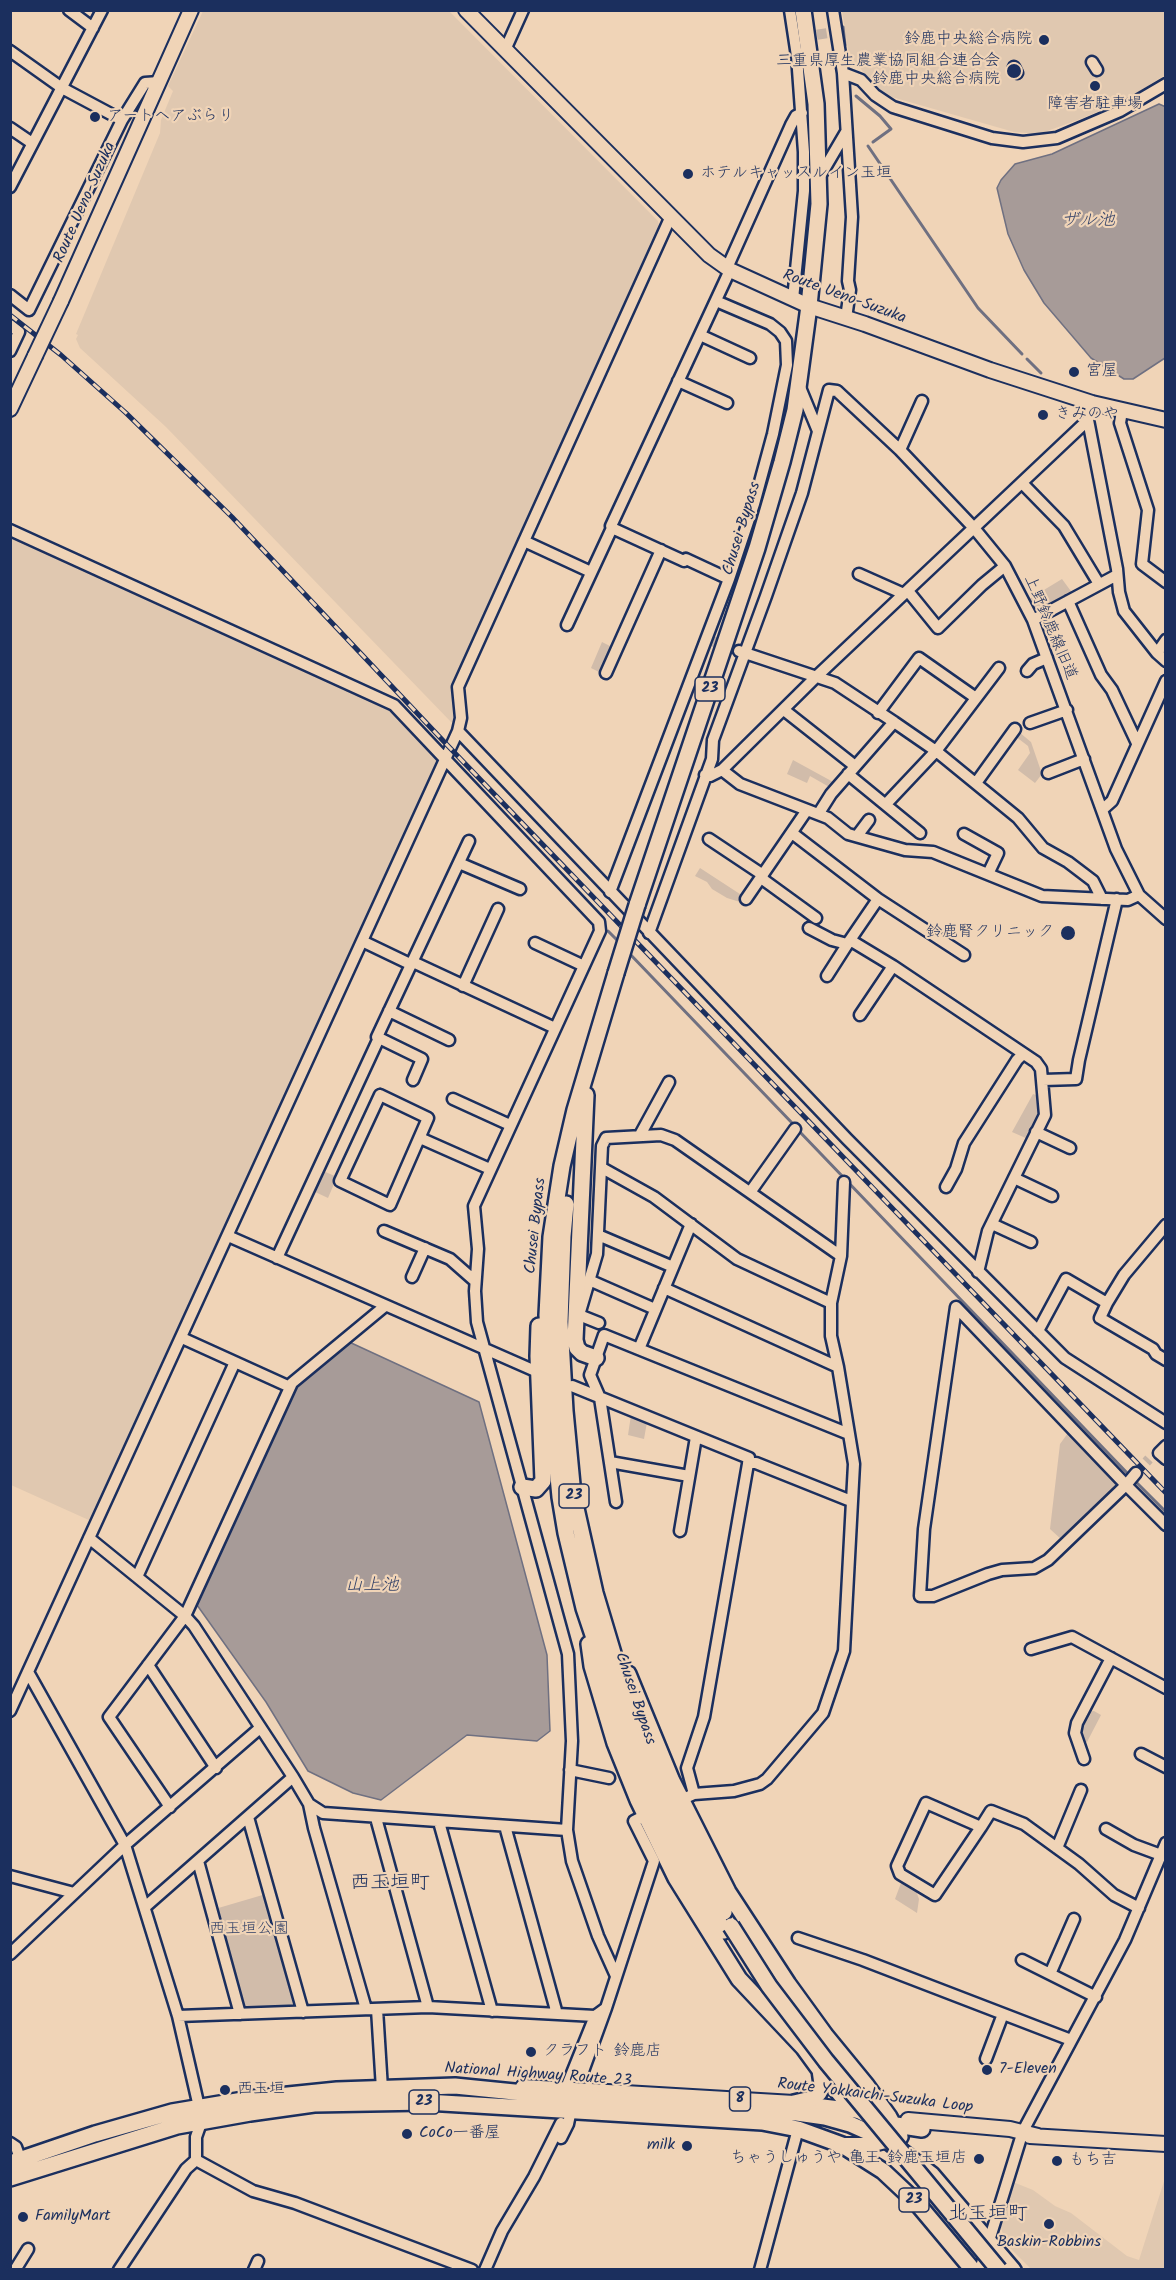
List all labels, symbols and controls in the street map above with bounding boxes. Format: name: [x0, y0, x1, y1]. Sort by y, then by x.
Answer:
place label: 鈴鹿中央総合病院: [904, 30, 1032, 50]
marker: 鈴鹿中央総合病院: [1037, 33, 1051, 47]
place label: 三重県厚生農業協同組合連合会 鈴鹿中央総合病院: [776, 52, 1000, 90]
marker: 三重県厚生農業協同組合連合会 鈴鹿中央総合病院: [1005, 62, 1023, 80]
marker: 障害者駐車場: [1088, 79, 1102, 93]
place label: 障害者駐車場: [1047, 95, 1143, 115]
place label: アートヘアぶらり: [107, 107, 234, 127]
marker: アートヘアぶらり: [88, 110, 102, 124]
street label: Route Ueno-Suzuka: [51, 140, 121, 266]
place label: ホテルキャッスルイン玉垣: [700, 164, 892, 184]
marker: ホテルキャッスルイン玉垣: [681, 167, 695, 181]
water label: ザル池: [1061, 211, 1115, 233]
street label: Route Ueno-Suzuka: [780, 267, 908, 329]
place label: 宮屋: [1086, 362, 1118, 382]
marker: 宮屋: [1067, 365, 1081, 379]
place label: きみのや: [1055, 405, 1119, 425]
marker: きみのや: [1036, 408, 1050, 422]
street label: Chusei Bypass: [720, 480, 766, 578]
street label: 上野鈴鹿線旧道: [1018, 573, 1080, 683]
road number: 23: [695, 677, 725, 701]
place label: 鈴鹿腎クリニック: [926, 923, 1054, 943]
marker: 鈴鹿腎クリニック: [1059, 924, 1077, 942]
street label: Chusei Bypass: [522, 1177, 552, 1275]
road number: 23: [559, 1484, 589, 1508]
water label: 山上池: [345, 1576, 399, 1598]
street label: Chusei Bypass: [609, 1650, 659, 1748]
district label: 西玉垣町: [350, 1873, 430, 1897]
park label: 西玉垣公園: [209, 1920, 289, 1940]
place label: クラフト 鈴鹿店: [543, 2042, 661, 2062]
marker: クラフト 鈴鹿店: [524, 2045, 538, 2059]
street label: National Highway Route 23: [444, 2060, 632, 2092]
place label: 7-Eleven: [999, 2060, 1057, 2080]
marker: 7-Eleven: [980, 2063, 994, 2077]
street label: Route Yokkaichi-Suzuka Loop: [776, 2075, 974, 2119]
place label: 西玉垣: [237, 2080, 285, 2100]
marker: 西玉垣: [218, 2083, 232, 2097]
road number: 8: [730, 2087, 750, 2111]
road number: 23: [409, 2090, 439, 2114]
place label: CoCo一番屋: [419, 2124, 501, 2144]
marker: CoCo一番屋: [400, 2127, 414, 2141]
place label: milk: [647, 2136, 675, 2156]
marker: milk: [680, 2139, 694, 2153]
place label: ちゃうしゅうや 亀王 鈴鹿玉垣店: [730, 2149, 967, 2169]
place label: もち吉: [1069, 2151, 1117, 2171]
marker: ちゃうしゅうや 亀王 鈴鹿玉垣店: [972, 2152, 986, 2166]
marker: もち吉: [1050, 2154, 1064, 2168]
road number: 23: [899, 2188, 929, 2212]
district label: 北玉垣町: [948, 2204, 1028, 2228]
place label: FamilyMart: [35, 2207, 110, 2227]
marker: FamilyMart: [16, 2210, 30, 2224]
marker: Baskin-Robbins: [1042, 2217, 1056, 2231]
place label: Baskin-Robbins: [997, 2233, 1101, 2253]

